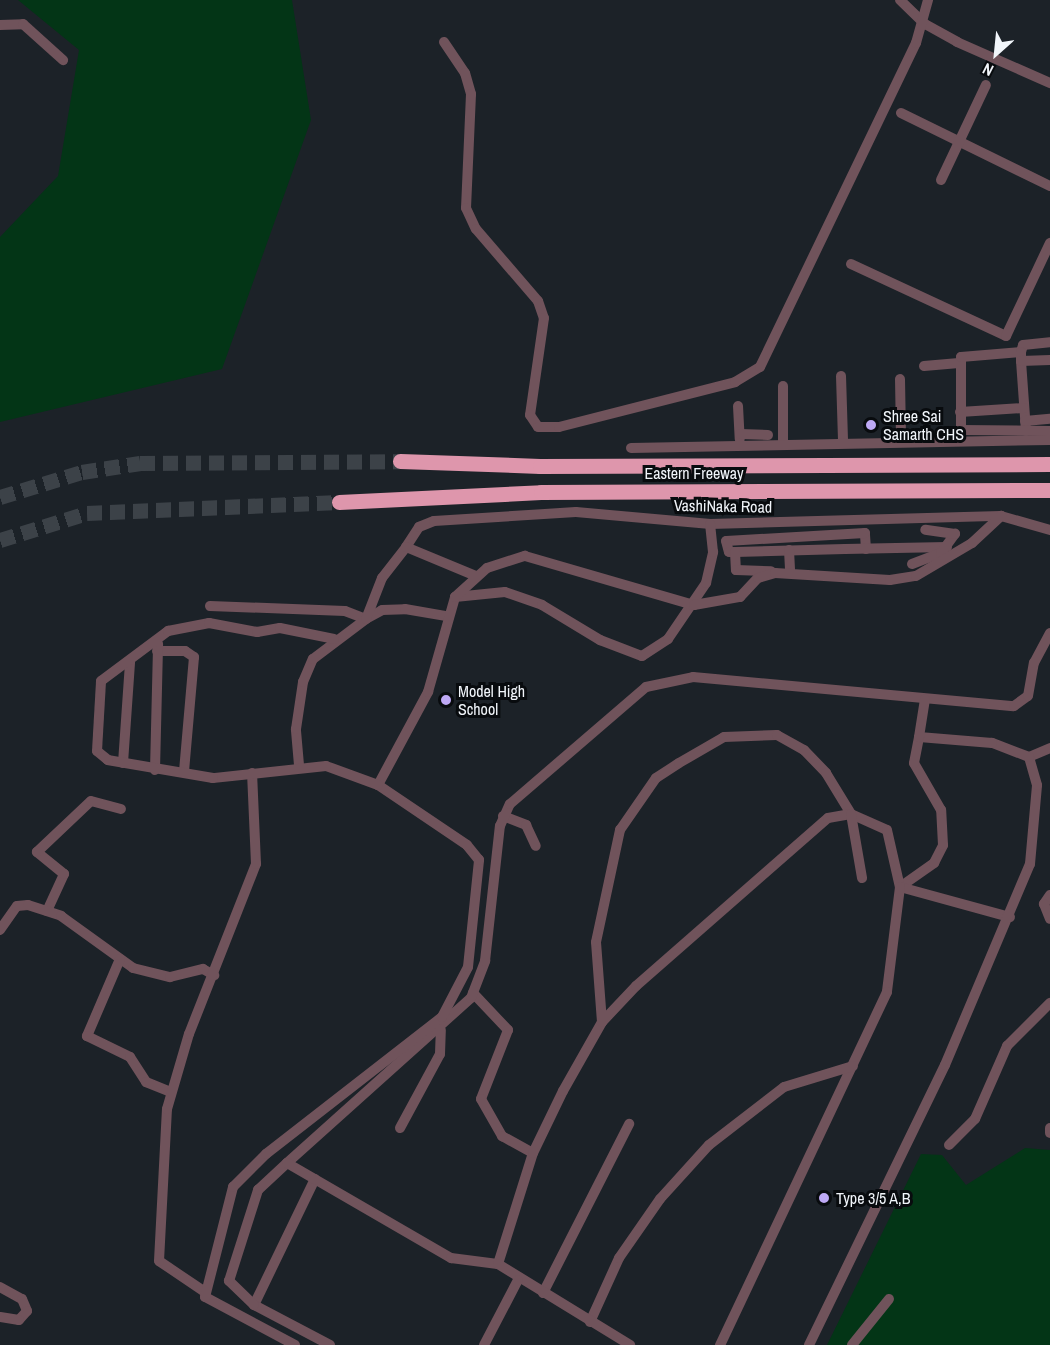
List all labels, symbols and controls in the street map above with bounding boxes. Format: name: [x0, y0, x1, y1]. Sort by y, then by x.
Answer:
north arrow: [966, 24, 1026, 84]
text: N: [979, 58, 997, 82]
place label: Shree Sai Samarth CHS: [883, 406, 964, 444]
marker: Shree Sai Samarth CHS: [864, 418, 878, 432]
street label: Eastern Freeway: [644, 463, 744, 483]
street label: VashiNaka Road: [674, 496, 772, 516]
place label: Model High School: [458, 681, 525, 719]
marker: Model High School: [439, 693, 453, 707]
place label: Type 3/5 A,B: [836, 1188, 911, 1208]
marker: Type 3/5 A,B: [817, 1191, 831, 1205]

